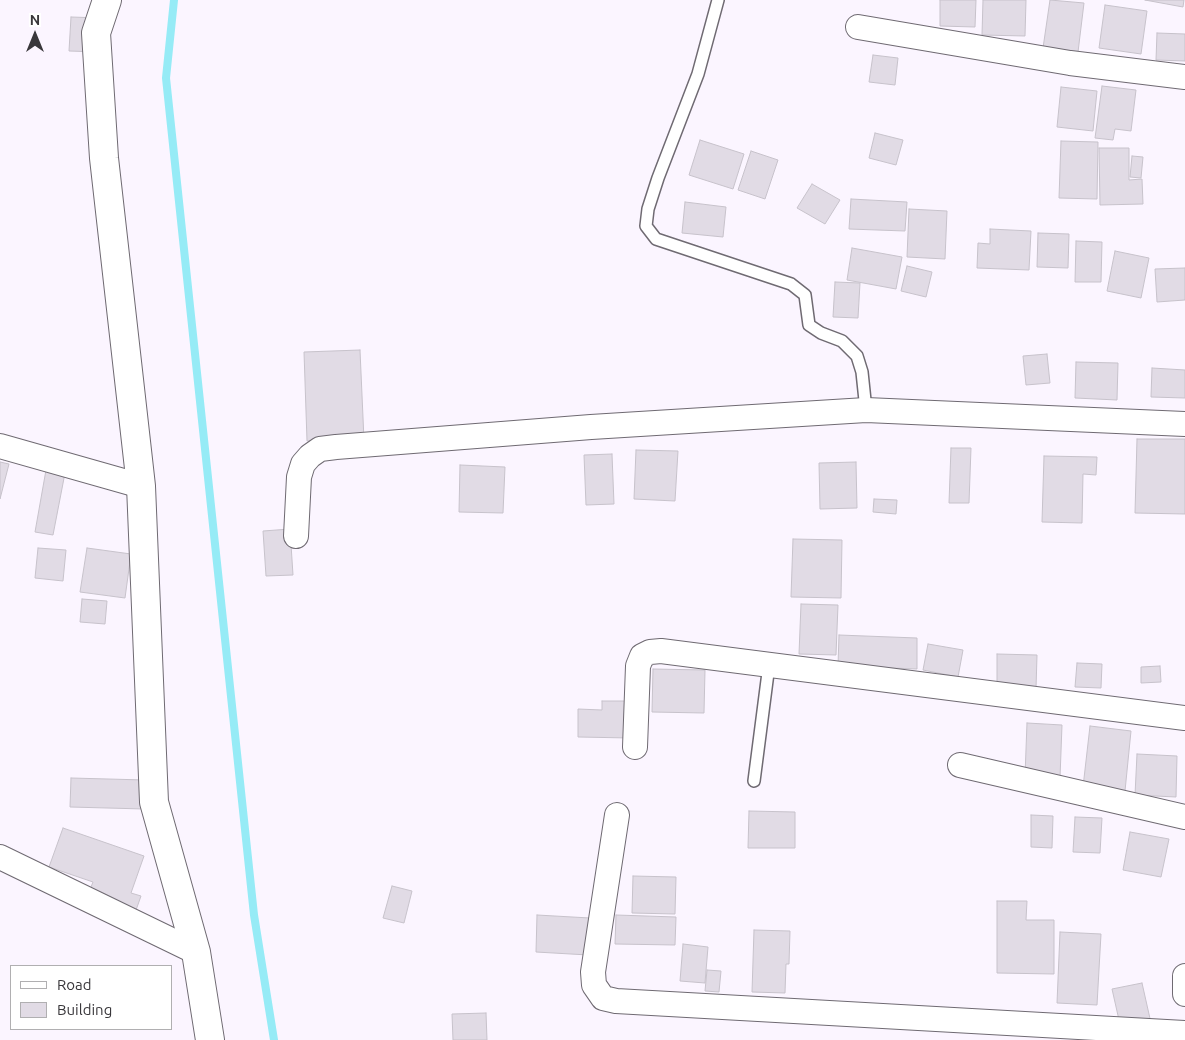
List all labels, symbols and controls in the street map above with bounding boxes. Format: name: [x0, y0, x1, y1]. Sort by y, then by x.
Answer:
north arrow: [10, 10, 60, 60]
text: N: [30, 12, 40, 28]
legend: [10, 965, 172, 1030]
text: Road: [57, 976, 92, 993]
text: Building: [57, 1001, 112, 1018]

